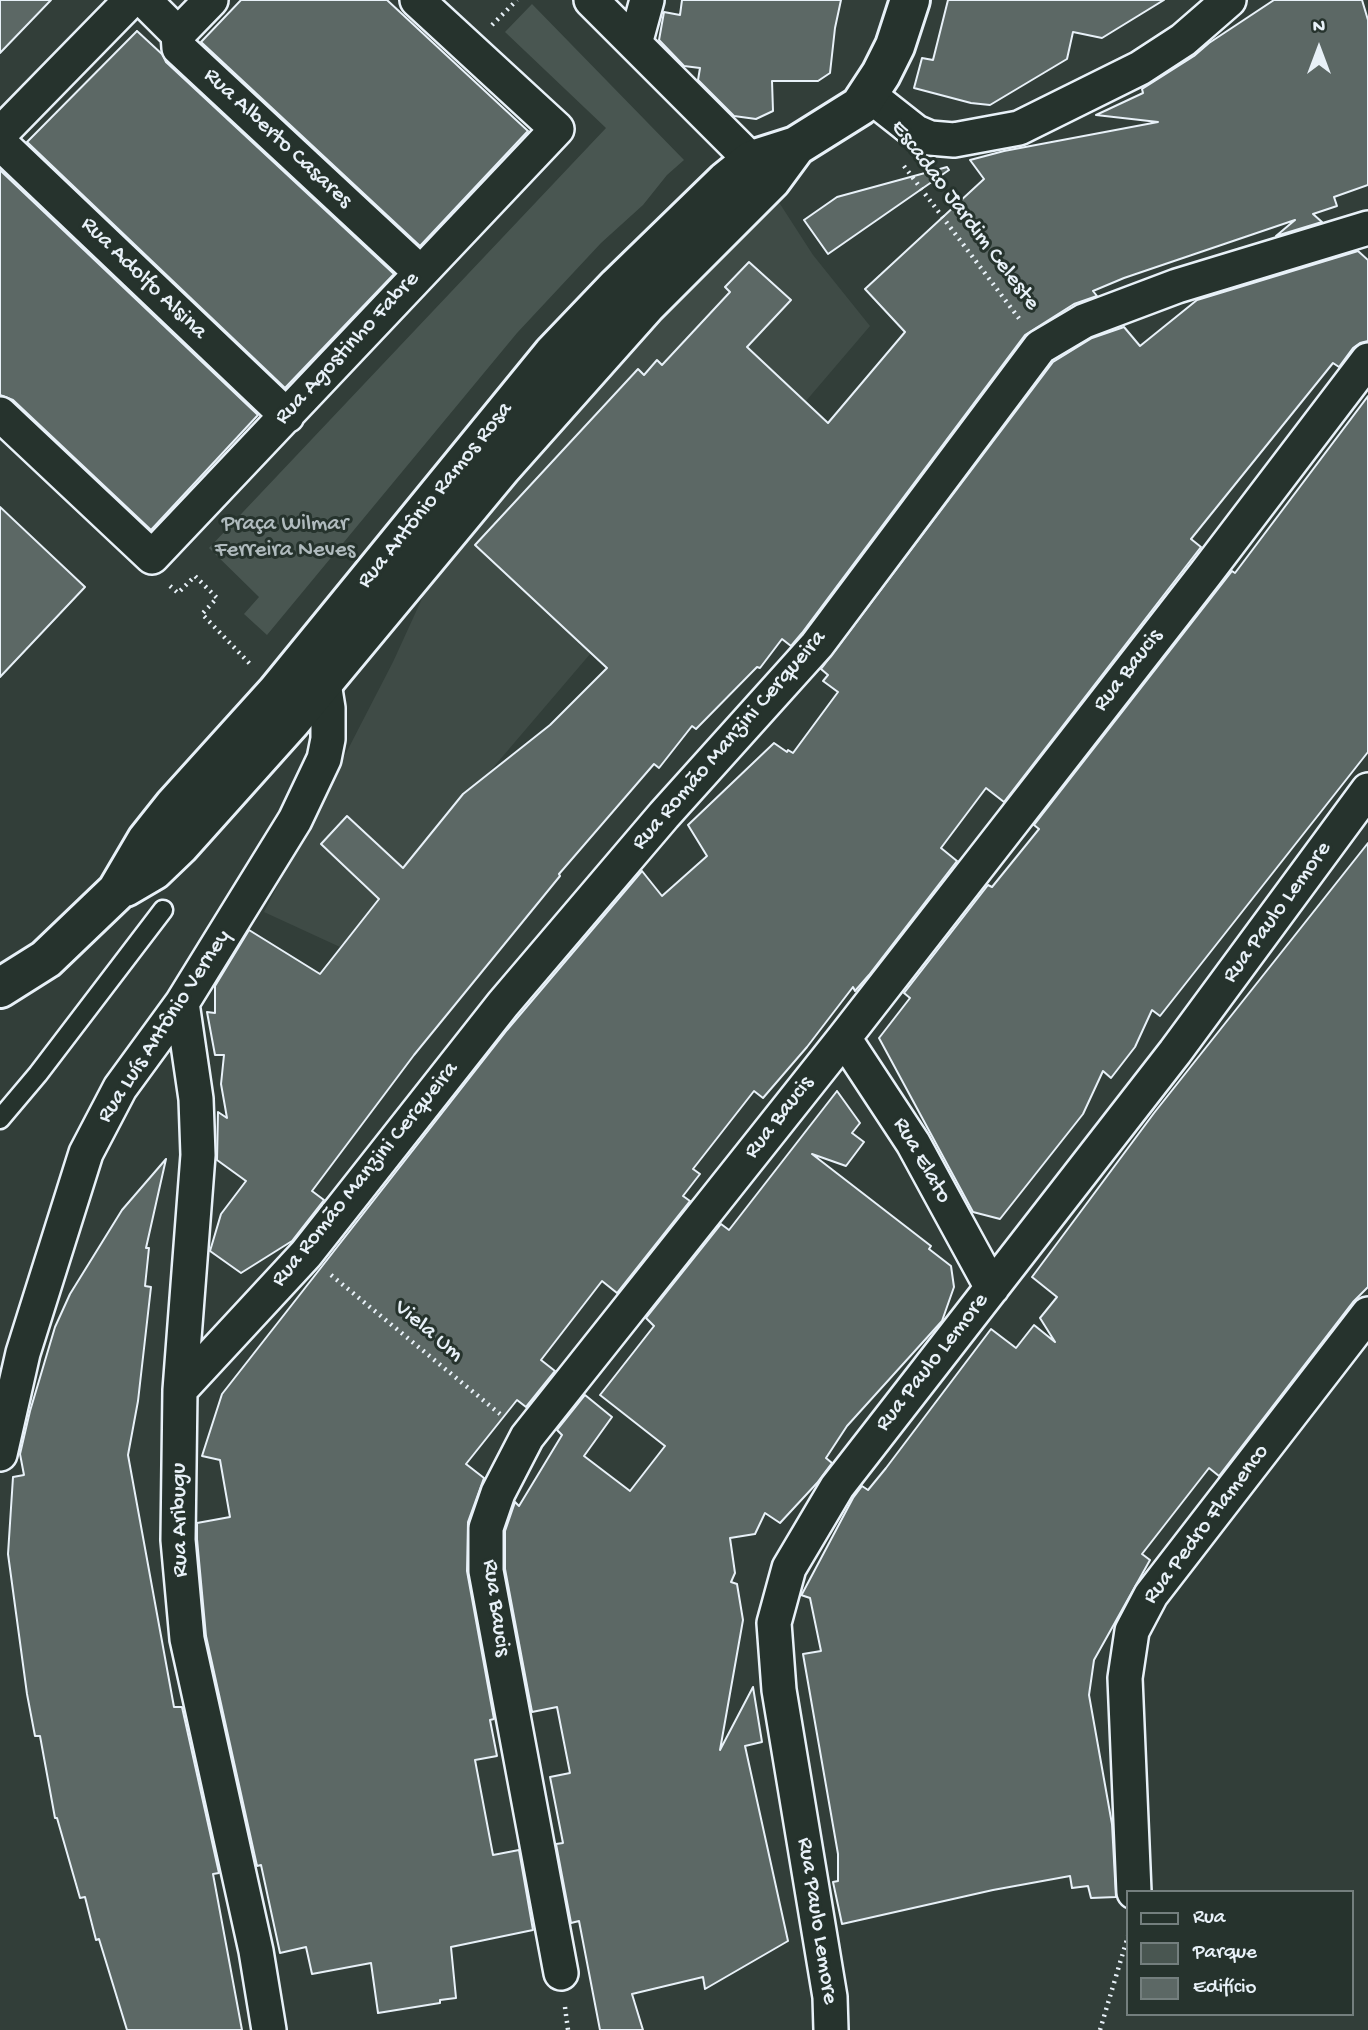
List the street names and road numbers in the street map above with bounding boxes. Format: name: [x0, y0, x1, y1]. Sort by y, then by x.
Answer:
street label: Rua Alberto Casares: [197, 63, 357, 215]
street label: Escadao Jardim Celeste: [883, 115, 1045, 317]
street label: Rua Adolfo Alsina: [74, 212, 212, 346]
street label: Rua Agostinho Fabre: [270, 267, 426, 431]
street label: Rua Antônio Ramos Rosa: [352, 397, 520, 595]
street label: Rua Baucis: [1088, 624, 1170, 718]
street label: Rua Romão Manzini Cerqueira: [627, 625, 833, 857]
street label: Rua Paulo Lemore: [1217, 837, 1339, 989]
street label: Rua Luís Antônio Verney: [92, 925, 238, 1129]
street label: Rua Romão Manzini Cerqueira: [266, 1057, 466, 1293]
street label: Rua Baucis: [739, 1071, 821, 1165]
street label: Rua Elato: [885, 1113, 957, 1209]
street label: Rua Paulo Lemore: [870, 1288, 996, 1438]
street label: Viela Um: [388, 1295, 468, 1369]
street label: Rua Pedro Flamenco: [1138, 1440, 1276, 1610]
street label: Rua Aribugu: [166, 1462, 196, 1578]
street label: Rua Baucis: [475, 1558, 515, 1658]
street label: Rua Paulo Lemore: [789, 1836, 843, 2006]

